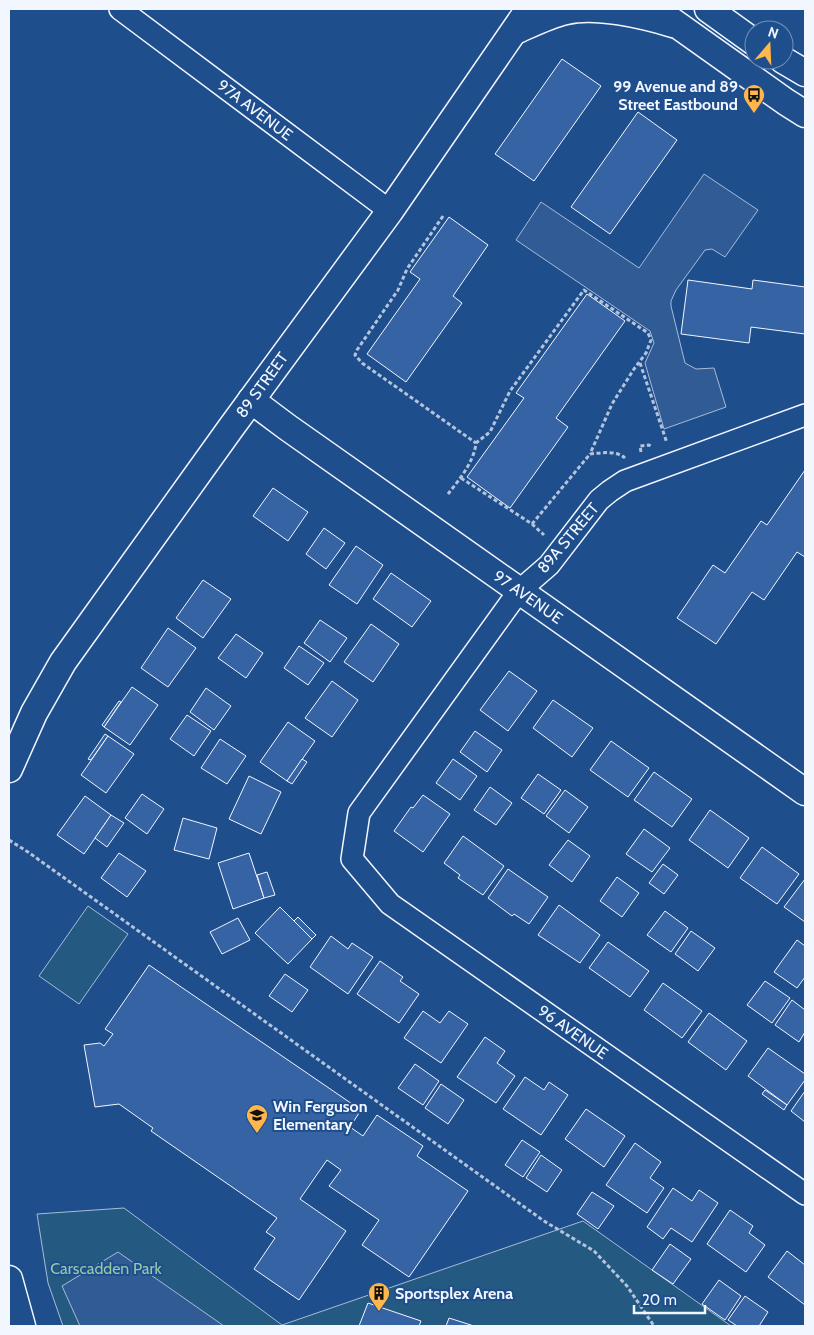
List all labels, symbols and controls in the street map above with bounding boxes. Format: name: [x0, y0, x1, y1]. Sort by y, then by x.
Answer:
north arrow: [744, 20, 794, 70]
text: N: [766, 23, 781, 43]
street label: 97A AVENUE: [214, 76, 296, 145]
place label: 99 Avenue and 89 Street Eastbound: [613, 77, 738, 114]
bus stop icon: 99 Avenue and 89 Street Eastbound: [742, 83, 766, 114]
street label: 89 STREET: [232, 348, 292, 421]
street label: 89A STREET: [533, 499, 603, 577]
street label: 97 AVENUE: [490, 566, 566, 628]
street label: 96 AVENUE: [534, 1001, 612, 1063]
place label: Win Ferguson Elementary: [273, 1097, 367, 1134]
school or university icon: Win Ferguson Elementary: [245, 1103, 269, 1134]
park label: Carscadden Park: [50, 1259, 163, 1278]
building icon: Sportsplex Arena: [367, 1281, 391, 1312]
scale bar: [634, 1282, 705, 1314]
place label: Sportsplex Arena: [395, 1284, 513, 1303]
text: 20 m: [642, 1291, 677, 1309]

